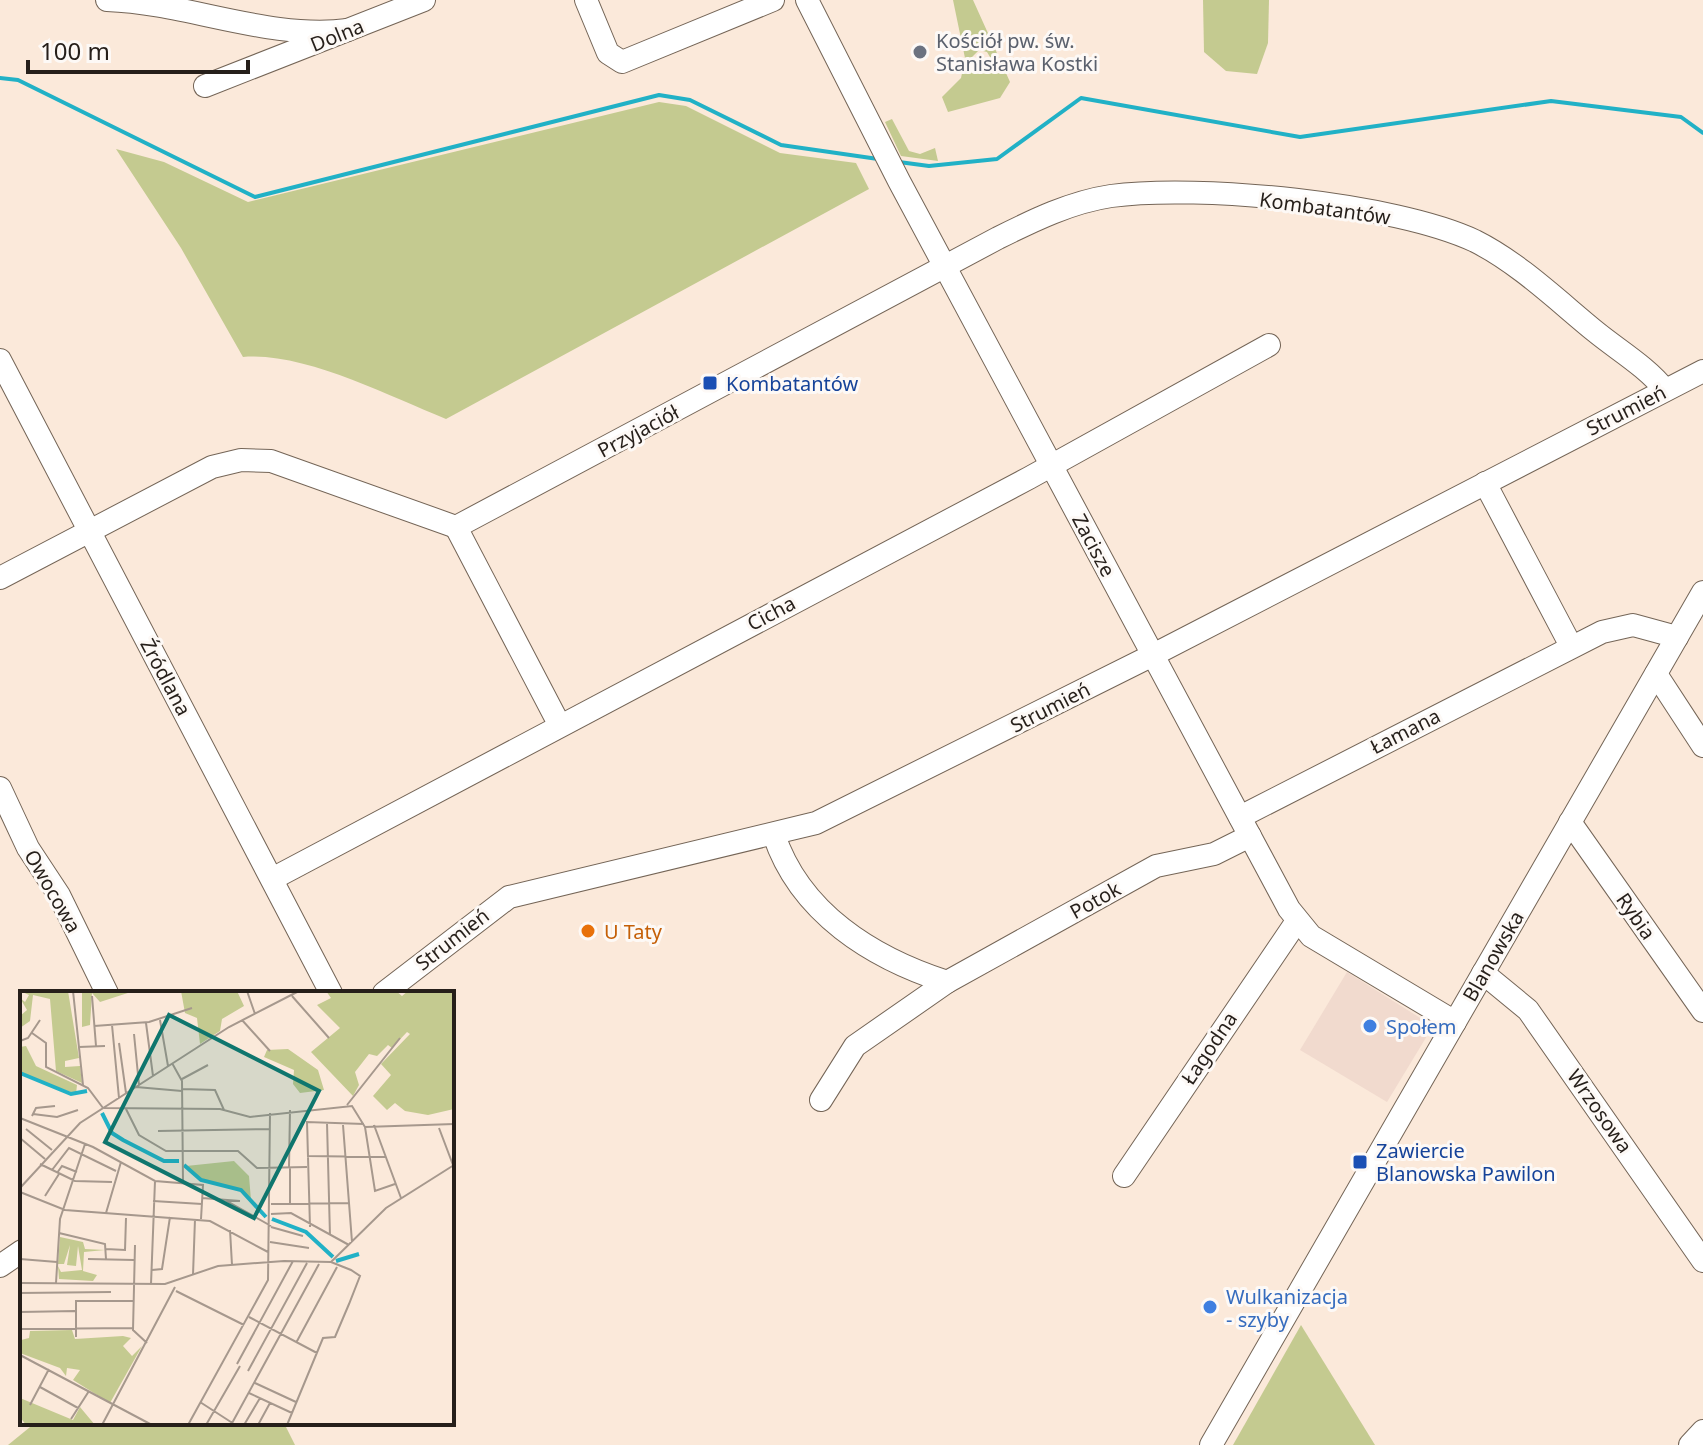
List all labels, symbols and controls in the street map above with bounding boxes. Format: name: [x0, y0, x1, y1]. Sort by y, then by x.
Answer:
street label: Dolna: [306, 12, 368, 58]
scale bar: [28, 24, 248, 74]
place label: Kościół pw. św. Stanisława Kostki: [936, 27, 1098, 77]
text: 100 m: [40, 34, 110, 67]
marker: Kościół pw. św. Stanisława Kostki: [911, 43, 929, 61]
street label: Kombatantów: [1258, 185, 1393, 231]
place label: Kombatantów: [726, 370, 858, 397]
marker: Kombatantów: [701, 374, 719, 392]
street label: Strumień: [1581, 378, 1671, 442]
street label: Przyjaciół: [593, 398, 684, 464]
street label: Zacisze: [1066, 509, 1122, 581]
street label: Cicha: [742, 589, 800, 637]
street label: Źródlana: [134, 634, 198, 720]
street label: Strumień: [1005, 675, 1095, 739]
street label: Łamana: [1365, 702, 1445, 760]
street label: Owocowa: [18, 845, 88, 937]
street label: Potok: [1065, 875, 1126, 925]
street label: Rybia: [1610, 887, 1662, 945]
street label: Strumień: [410, 902, 494, 976]
street label: Blanowska: [1456, 906, 1530, 1006]
place label: U Taty: [604, 918, 663, 945]
marker: U Taty: [579, 922, 597, 940]
inset map: [20, 991, 454, 1425]
street label: Łagodna: [1175, 1006, 1243, 1090]
place label: Społem: [1386, 1013, 1457, 1040]
marker: Społem: [1361, 1017, 1379, 1035]
street label: Wrzosowa: [1561, 1064, 1639, 1158]
place label: Zawiercie Blanowska Pawilon: [1376, 1137, 1556, 1187]
marker: Zawiercie Blanowska Pawilon: [1351, 1153, 1369, 1171]
place label: Wulkanizacja - szyby: [1226, 1283, 1348, 1333]
marker: Wulkanizacja - szyby: [1201, 1298, 1219, 1316]

